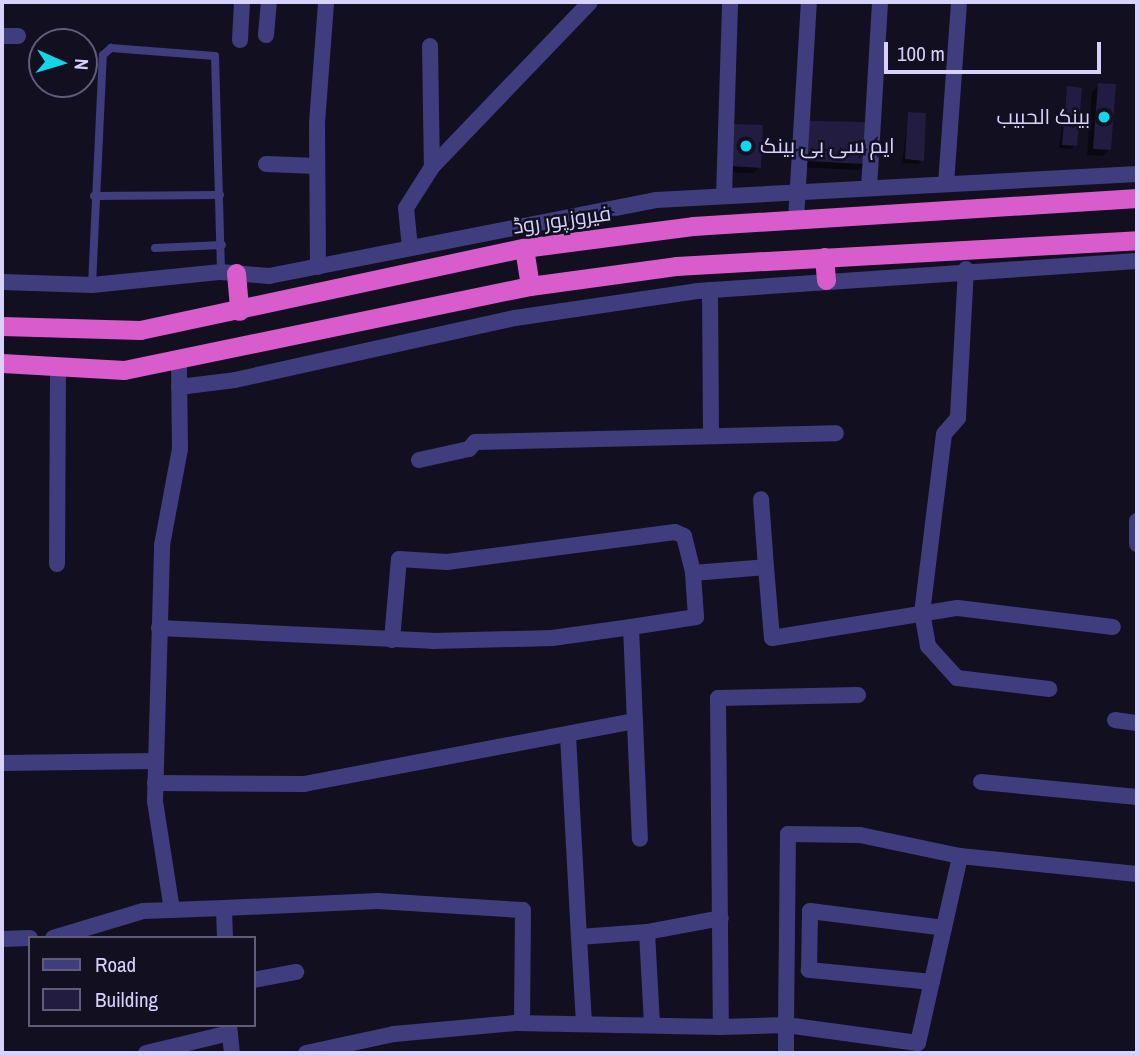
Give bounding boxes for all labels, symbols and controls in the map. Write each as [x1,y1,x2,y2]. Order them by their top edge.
north arrow [28,28,98,98]
scale bar [887,28,1104,72]
text: 100 m [897,39,945,68]
text: N [69,58,95,71]
place label: بينک الحبيب [997,104,1090,130]
marker: بينک الحبيب [1096,109,1112,125]
place label: ایم سی بی بینک [760,133,895,159]
marker: ایم سی بی بینک [738,138,754,154]
street label: فیروزپور روڈ [511,201,613,239]
legend [28,936,256,1027]
text: Road [95,950,136,979]
text: Building [95,985,158,1014]

